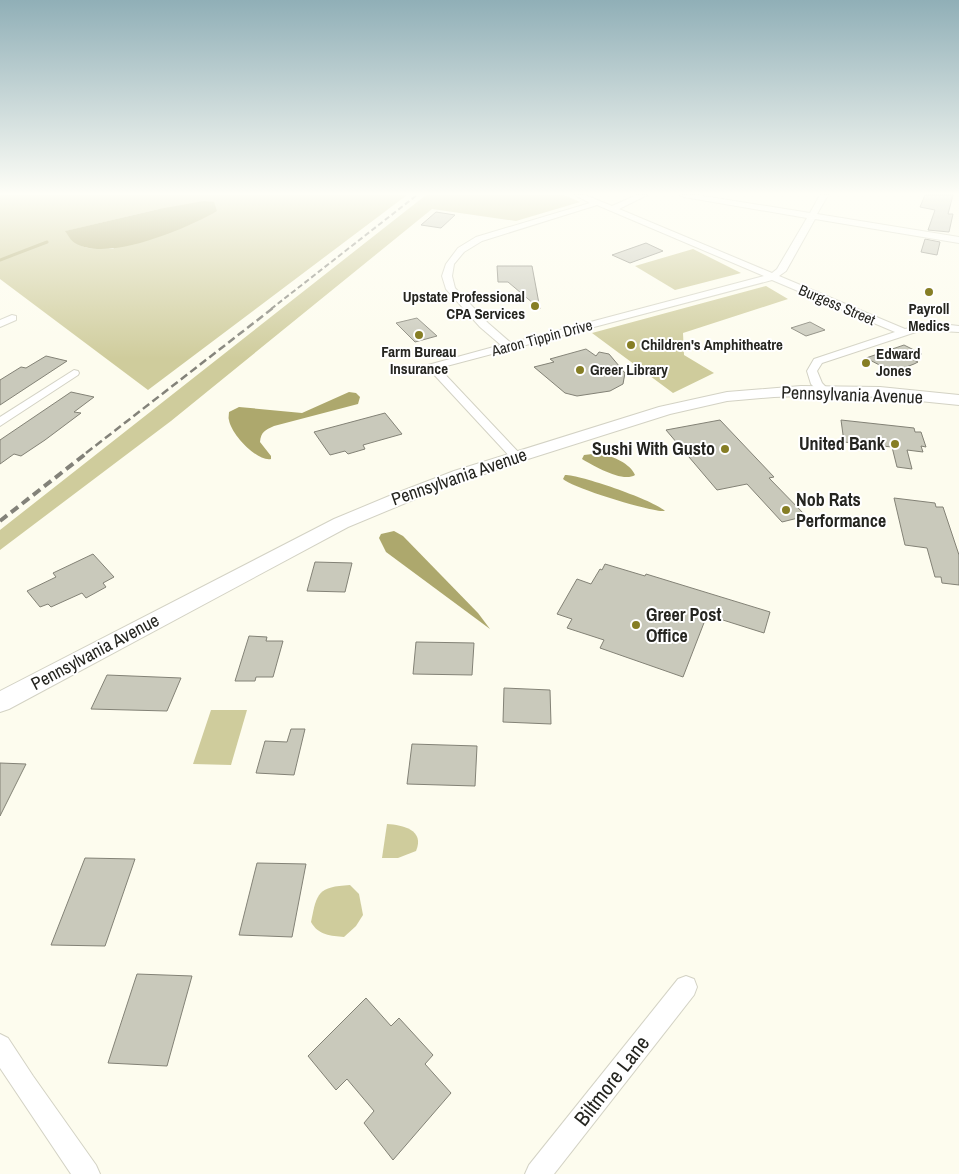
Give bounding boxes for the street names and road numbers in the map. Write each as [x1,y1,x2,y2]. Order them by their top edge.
street label: Burgess Street [796,279,879,330]
street label: Aaron Tippin Drive [488,314,595,361]
street label: Pennsylvania Avenue [781,380,923,409]
street label: Pennsylvania Avenue [388,442,530,511]
street label: Pennsylvania Avenue [26,607,163,696]
street label: Biltmore Lane [567,1030,656,1132]

